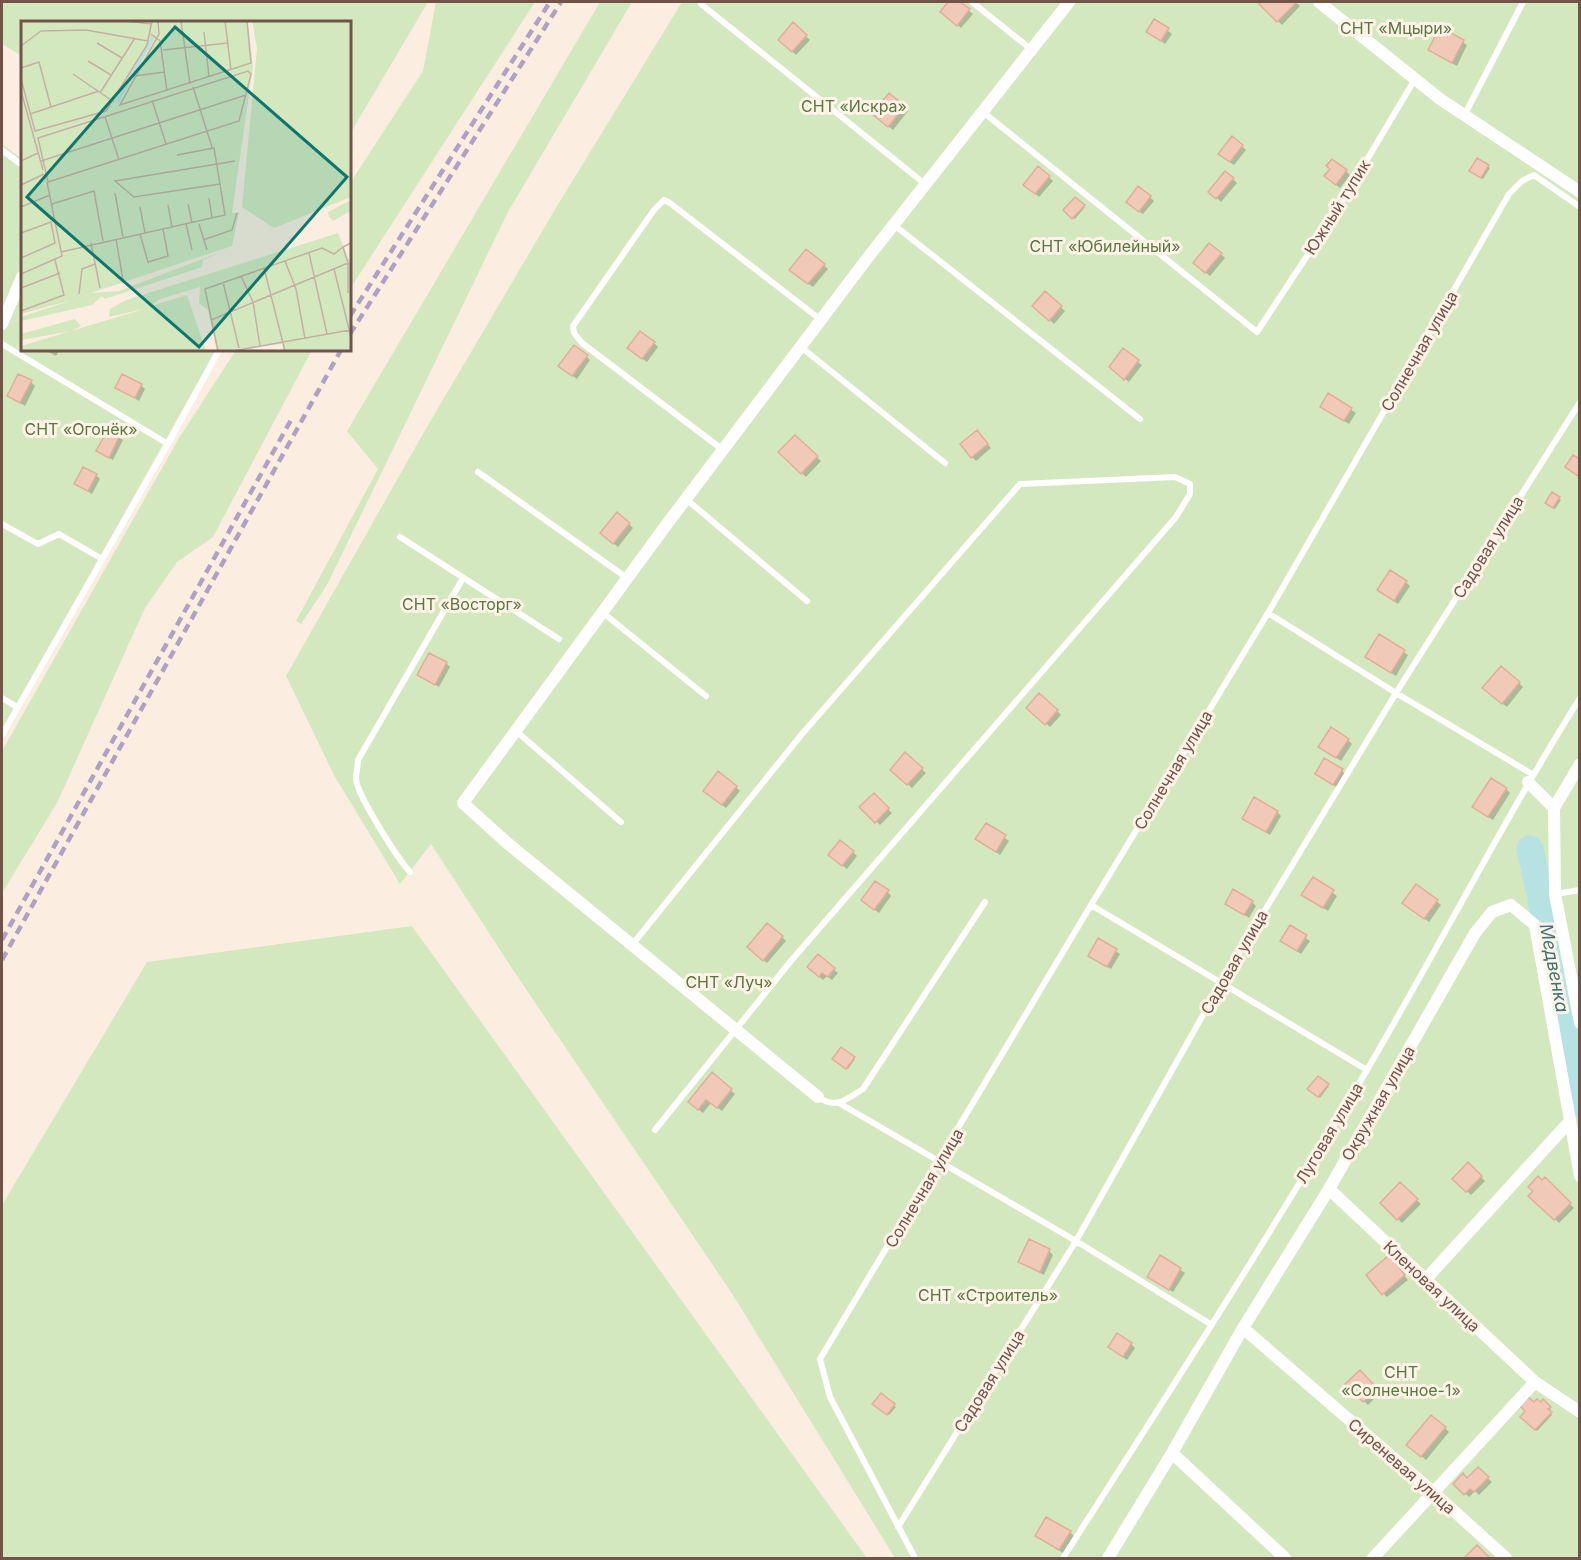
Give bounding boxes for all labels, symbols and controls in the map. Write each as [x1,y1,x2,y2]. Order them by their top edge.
park label: СНТ «Мцыри» [1340,18,1452,38]
inset map [21,21,351,351]
park label: СНТ «Искра» [801,96,907,116]
street label: Южный тупик [1300,155,1374,258]
park label: СНТ «Юбилейный» [1030,236,1180,256]
street label: Солнечная улица [1376,287,1462,415]
park label: СНТ «Огонёк» [24,419,138,439]
street label: Садовая улица [1448,492,1528,602]
park label: СНТ «Восторг» [402,594,522,614]
street label: Солнечная улица [1129,707,1217,833]
street label: Садовая улица [1196,906,1272,1018]
water label: Медвенка [1536,922,1573,1014]
park label: СНТ «Луч» [685,972,773,992]
street label: Окружная улица [1337,1042,1419,1164]
street label: Луговая улица [1291,1079,1367,1187]
street label: Солнечная улица [880,1125,968,1251]
street label: Кленовая улица [1379,1236,1485,1336]
park label: СНТ «Строитель» [918,1285,1058,1305]
street label: Садовая улица [949,1326,1029,1436]
park label: СНТ «Солнечное-1» [1341,1362,1461,1400]
street label: Сиреневая улица [1344,1414,1460,1518]

